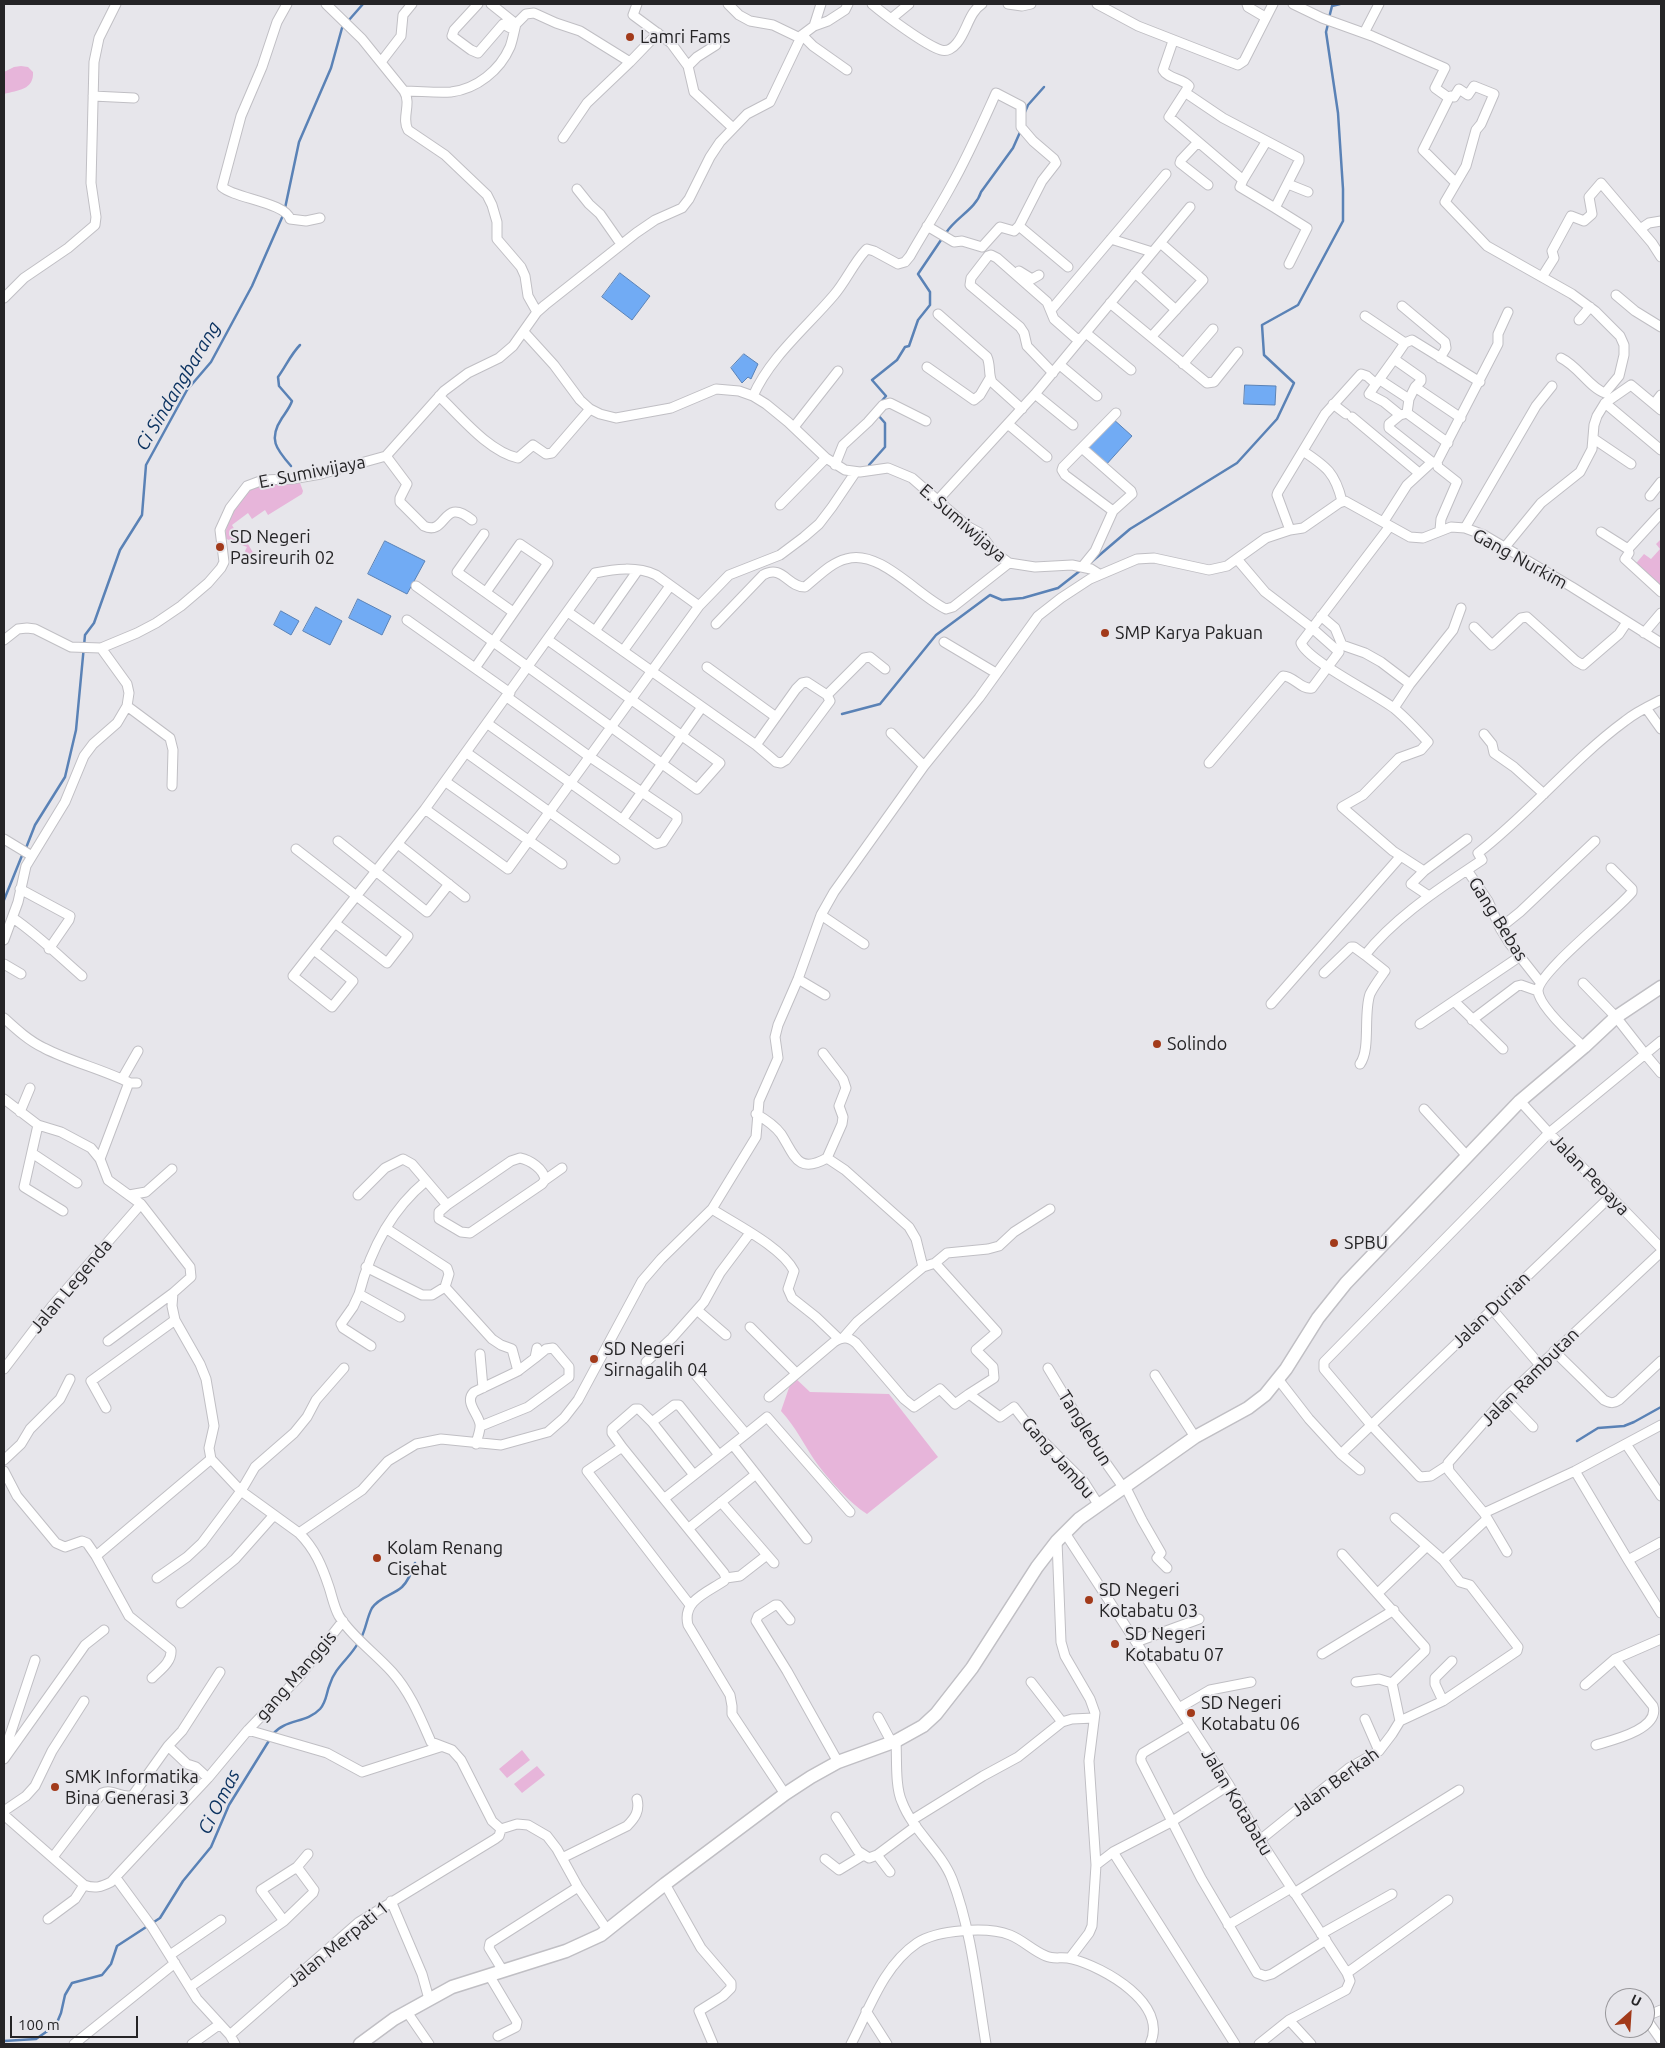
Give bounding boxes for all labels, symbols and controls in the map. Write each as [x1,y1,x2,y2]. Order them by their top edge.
place label: Lamri Fams [640,26,731,48]
marker: Lamri Fams [624,31,636,43]
water label: Ci Sindangbarang [130,317,226,455]
street label: E. Sumiwijaya [257,451,367,493]
street label: E. Sumiwijaya [915,479,1011,567]
street label: Gang Nurkim [1469,524,1571,594]
place label: SD Negeri Pasireurih 02 [230,526,335,568]
marker: SD Negeri Pasireurih 02 [214,541,226,553]
place label: SMP Karya Pakuan [1115,622,1263,644]
marker: SMP Karya Pakuan [1099,627,1111,639]
street label: Gang Bebas [1464,873,1532,965]
place label: Solindo [1167,1033,1227,1055]
marker: Solindo [1151,1038,1163,1050]
street label: Jalan Pepaya [1546,1130,1634,1220]
place label: SPBU [1344,1232,1388,1254]
street label: Jalan Legenda [25,1235,117,1337]
marker: SPBU [1328,1237,1340,1249]
street label: Jalan Durian [1447,1267,1535,1353]
street label: Jalan Rambutan [1476,1323,1584,1431]
place label: SD Negeri Sirnagalih 04 [604,1338,708,1380]
marker: SD Negeri Sirnagalih 04 [588,1353,600,1365]
street label: Tanglebun [1053,1386,1117,1470]
street label: Gang Jambu [1017,1413,1099,1503]
place label: Kolam Renang Cisehat [387,1537,503,1580]
marker: Kolam Renang Cisehat [371,1552,383,1564]
place label: SD Negeri Kotabatu 03 [1099,1579,1198,1622]
marker: SD Negeri Kotabatu 03 [1083,1594,1095,1606]
place label: SD Negeri Kotabatu 07 [1125,1623,1224,1666]
street label: gang Manggis [251,1626,341,1726]
marker: SD Negeri Kotabatu 07 [1109,1638,1121,1650]
place label: SD Negeri Kotabatu 06 [1201,1692,1300,1735]
marker: SD Negeri Kotabatu 06 [1185,1707,1197,1719]
street label: Jalan Berkah [1287,1743,1383,1821]
street label: Jalan Kotabatu [1197,1744,1277,1860]
place label: SMK Informatika Bina Generasi 3 [65,1766,199,1808]
water label: Ci Omas [193,1766,245,1838]
marker: SMK Informatika Bina Generasi 3 [49,1781,61,1793]
street label: Jalan Merpati 1 [283,1896,393,1992]
north arrow [1605,1988,1655,2038]
text: U [1628,1991,1644,2010]
scale bar [12,2006,140,2038]
text: 100 m [18,2016,60,2033]

